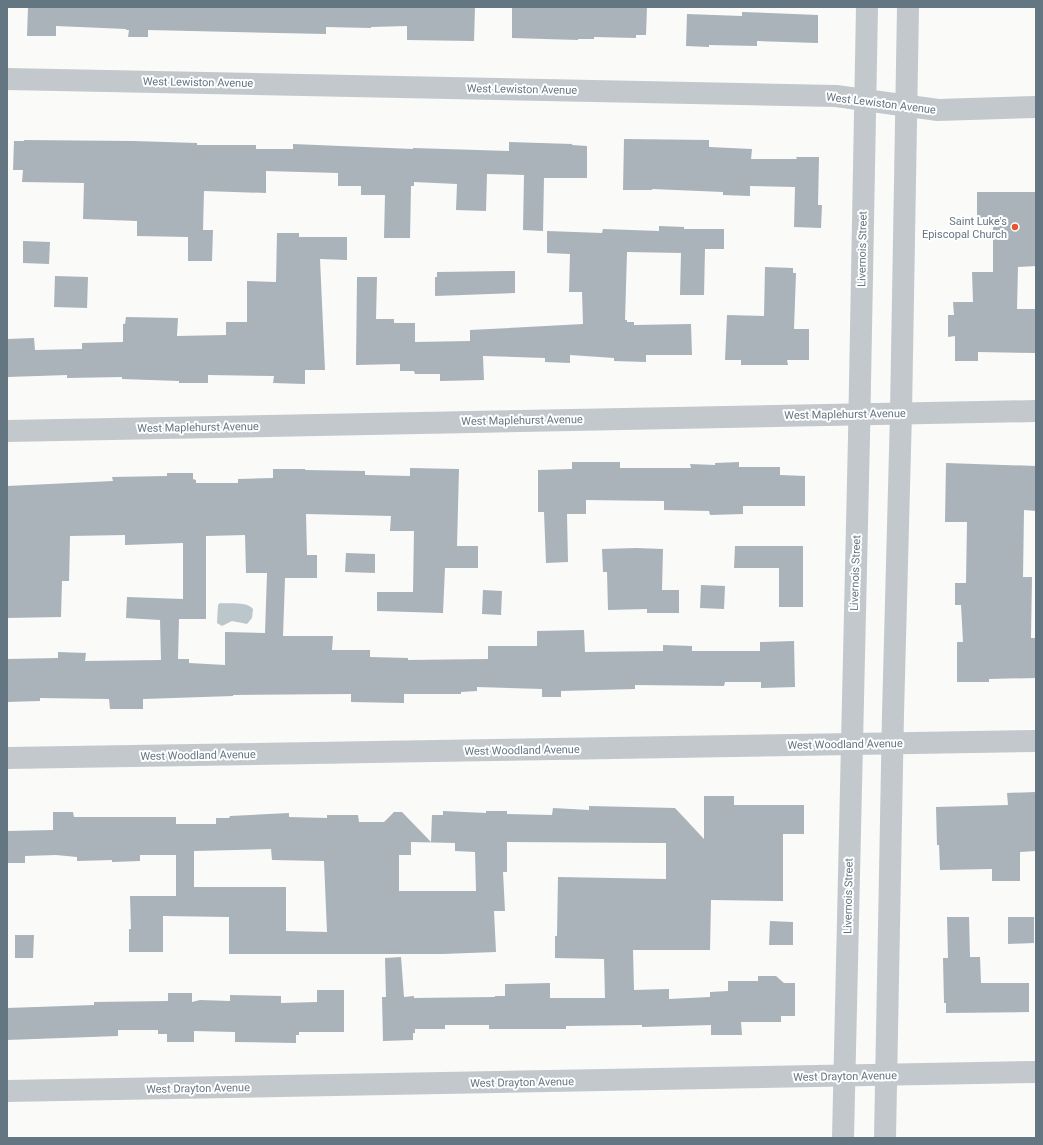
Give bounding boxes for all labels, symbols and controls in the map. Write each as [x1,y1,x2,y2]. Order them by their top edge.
street label: West Lewiston Avenue [143,75,253,90]
street label: West Lewiston Avenue [467,82,577,97]
street label: West Lewiston Avenue [825,90,937,117]
street label: Livernois Street [855,211,870,287]
place label: Saint Luke's Episcopal Church [922,215,1007,241]
marker: Saint Luke's Episcopal Church [1010,222,1020,232]
street label: West Maplehurst Avenue [784,407,906,422]
street label: West Maplehurst Avenue [461,413,583,428]
street label: West Maplehurst Avenue [137,420,259,435]
street label: Livernois Street [848,534,863,611]
street label: West Woodland Avenue [787,737,903,752]
street label: West Woodland Avenue [464,743,580,758]
street label: West Woodland Avenue [140,748,256,763]
street label: Livernois Street [841,858,856,934]
street label: West Drayton Avenue [793,1069,897,1084]
street label: West Drayton Avenue [470,1075,574,1090]
street label: West Drayton Avenue [146,1081,250,1096]

